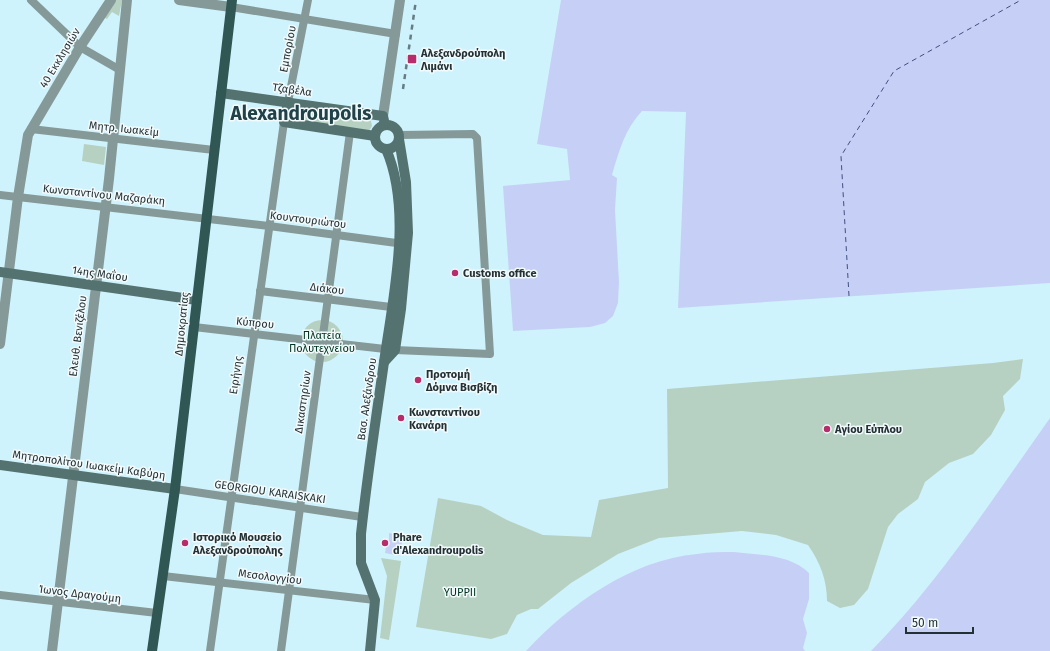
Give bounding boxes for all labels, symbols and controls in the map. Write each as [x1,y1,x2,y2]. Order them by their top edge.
street label: 40 Εκκλησιών [37,25,83,90]
street label: Εμπορίου [277,25,299,73]
place label: Αλεξανδρούπολη Λιμάνι [420,47,505,73]
marker: Αλεξανδρούπολη Λιμάνι [406,53,418,65]
street label: Τζαβέλα [271,81,313,99]
district label: Alexandroupolis [230,102,371,125]
street label: Μητρ. Ιωακείμ [88,119,160,139]
street label: Κωνσταντίνου Μαζαράκη [42,182,166,208]
street label: Κουντουριώτου [269,209,347,231]
street label: 14ης Μαΐου [71,264,129,284]
place label: Customs office [463,267,537,280]
marker: Customs office [450,268,460,278]
street label: Διάκου [309,280,345,298]
street label: Δημοκρατίας [172,292,192,356]
street label: Ελευθ. Βενιζέλου [67,295,89,377]
street label: Κύπρου [235,315,275,331]
park label: Πλατεία Πολυτεχνείου [289,329,355,355]
street label: Ειρήνης [227,355,245,395]
street label: Βασ. Αλεξάνδρου [355,357,379,441]
place label: Προτομή Δόμνα Βισβίζη [425,368,497,394]
street label: Δικαστηρίων [292,369,314,434]
marker: Προτομή Δόμνα Βισβίζη [413,375,423,385]
place label: Κωνσταντίνου Κανάρη [409,406,480,432]
marker: Κωνσταντίνου Κανάρη [396,413,406,423]
place label: Αγίου Εύπλου [834,423,902,436]
marker: Αγίου Εύπλου [822,424,832,434]
street label: Μητροπολίτου Ιωακείμ Καβύρη [12,448,166,482]
street label: GEORGIOU KARAISKAKI [213,478,327,506]
place label: Ιστορικό Μουσείο Αλεξανδρούπολης [192,531,283,557]
place label: Phare d'Alexandroupolis [393,531,484,557]
marker: Ιστορικό Μουσείο Αλεξανδρούπολης [180,538,190,548]
marker: Phare d'Alexandroupolis [380,538,390,548]
street label: Μεσολογγίου [237,567,303,587]
street label: Ίωνος Δραγούμη [38,583,122,605]
park label: YUPPII [444,586,476,599]
scale bar [906,609,973,635]
text: 50 m [912,616,938,630]

